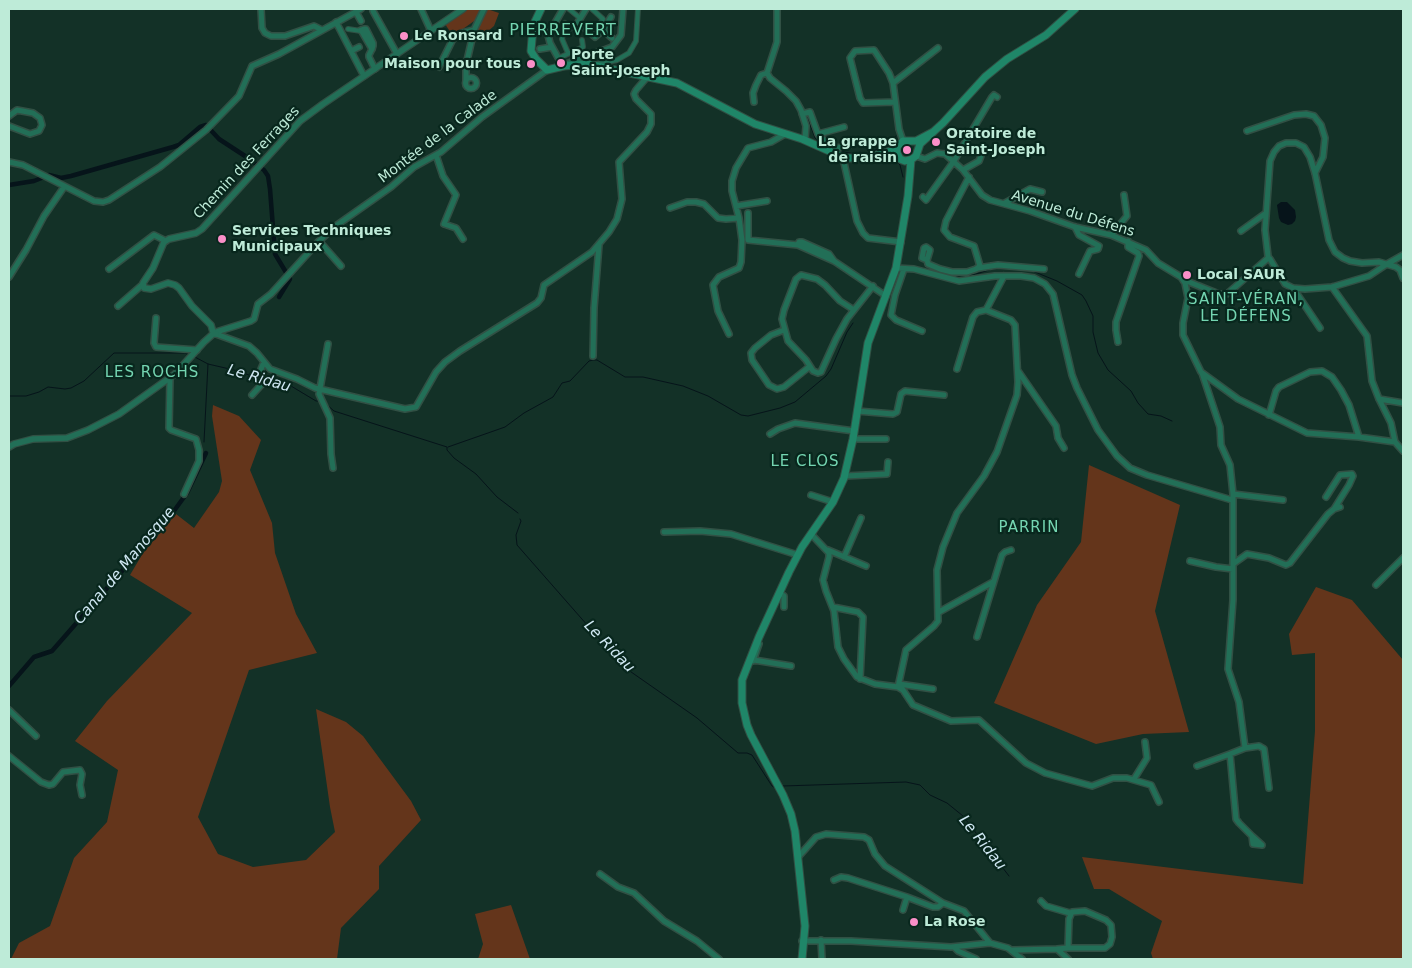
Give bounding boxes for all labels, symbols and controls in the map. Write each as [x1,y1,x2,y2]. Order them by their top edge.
district label: PIERREVERT [508,21,618,41]
place label: Le Ronsard [414,28,502,44]
marker: Le Ronsard [398,30,410,42]
place label: Porte Saint-Joseph [571,47,670,80]
place label: Maison pour tous [384,56,521,72]
marker: Porte Saint-Joseph [555,57,567,69]
marker: Maison pour tous [525,58,537,70]
street label: Montée de la Calade [375,87,501,187]
street label: Chemin des Ferrages [190,103,304,223]
place label: Oratoire de Saint-Joseph [946,126,1045,158]
place label: La grappe de raisin [818,134,897,166]
marker: Oratoire de Saint-Joseph [930,136,942,148]
marker: La grappe de raisin [901,144,913,156]
street label: Avenue du Défens [1009,187,1137,241]
place label: Services Techniques Municipaux [232,223,391,256]
marker: Services Techniques Municipaux [216,233,228,245]
place label: Local SAUR [1197,267,1286,283]
marker: Local SAUR [1181,269,1193,281]
district label: SAINT-VÉRAN, LE DÉFENS [1187,291,1305,326]
water label: Le Ridau [225,361,293,397]
district label: LES ROCHS [104,364,200,382]
district label: LE CLOS [770,453,840,471]
water label: Canal de Manosque [71,504,179,628]
district label: PARRIN [998,519,1060,537]
water label: Le Ridau [580,617,638,677]
water label: Le Ridau [955,812,1009,874]
place label: La Rose [924,914,985,930]
marker: La Rose [908,916,920,928]

